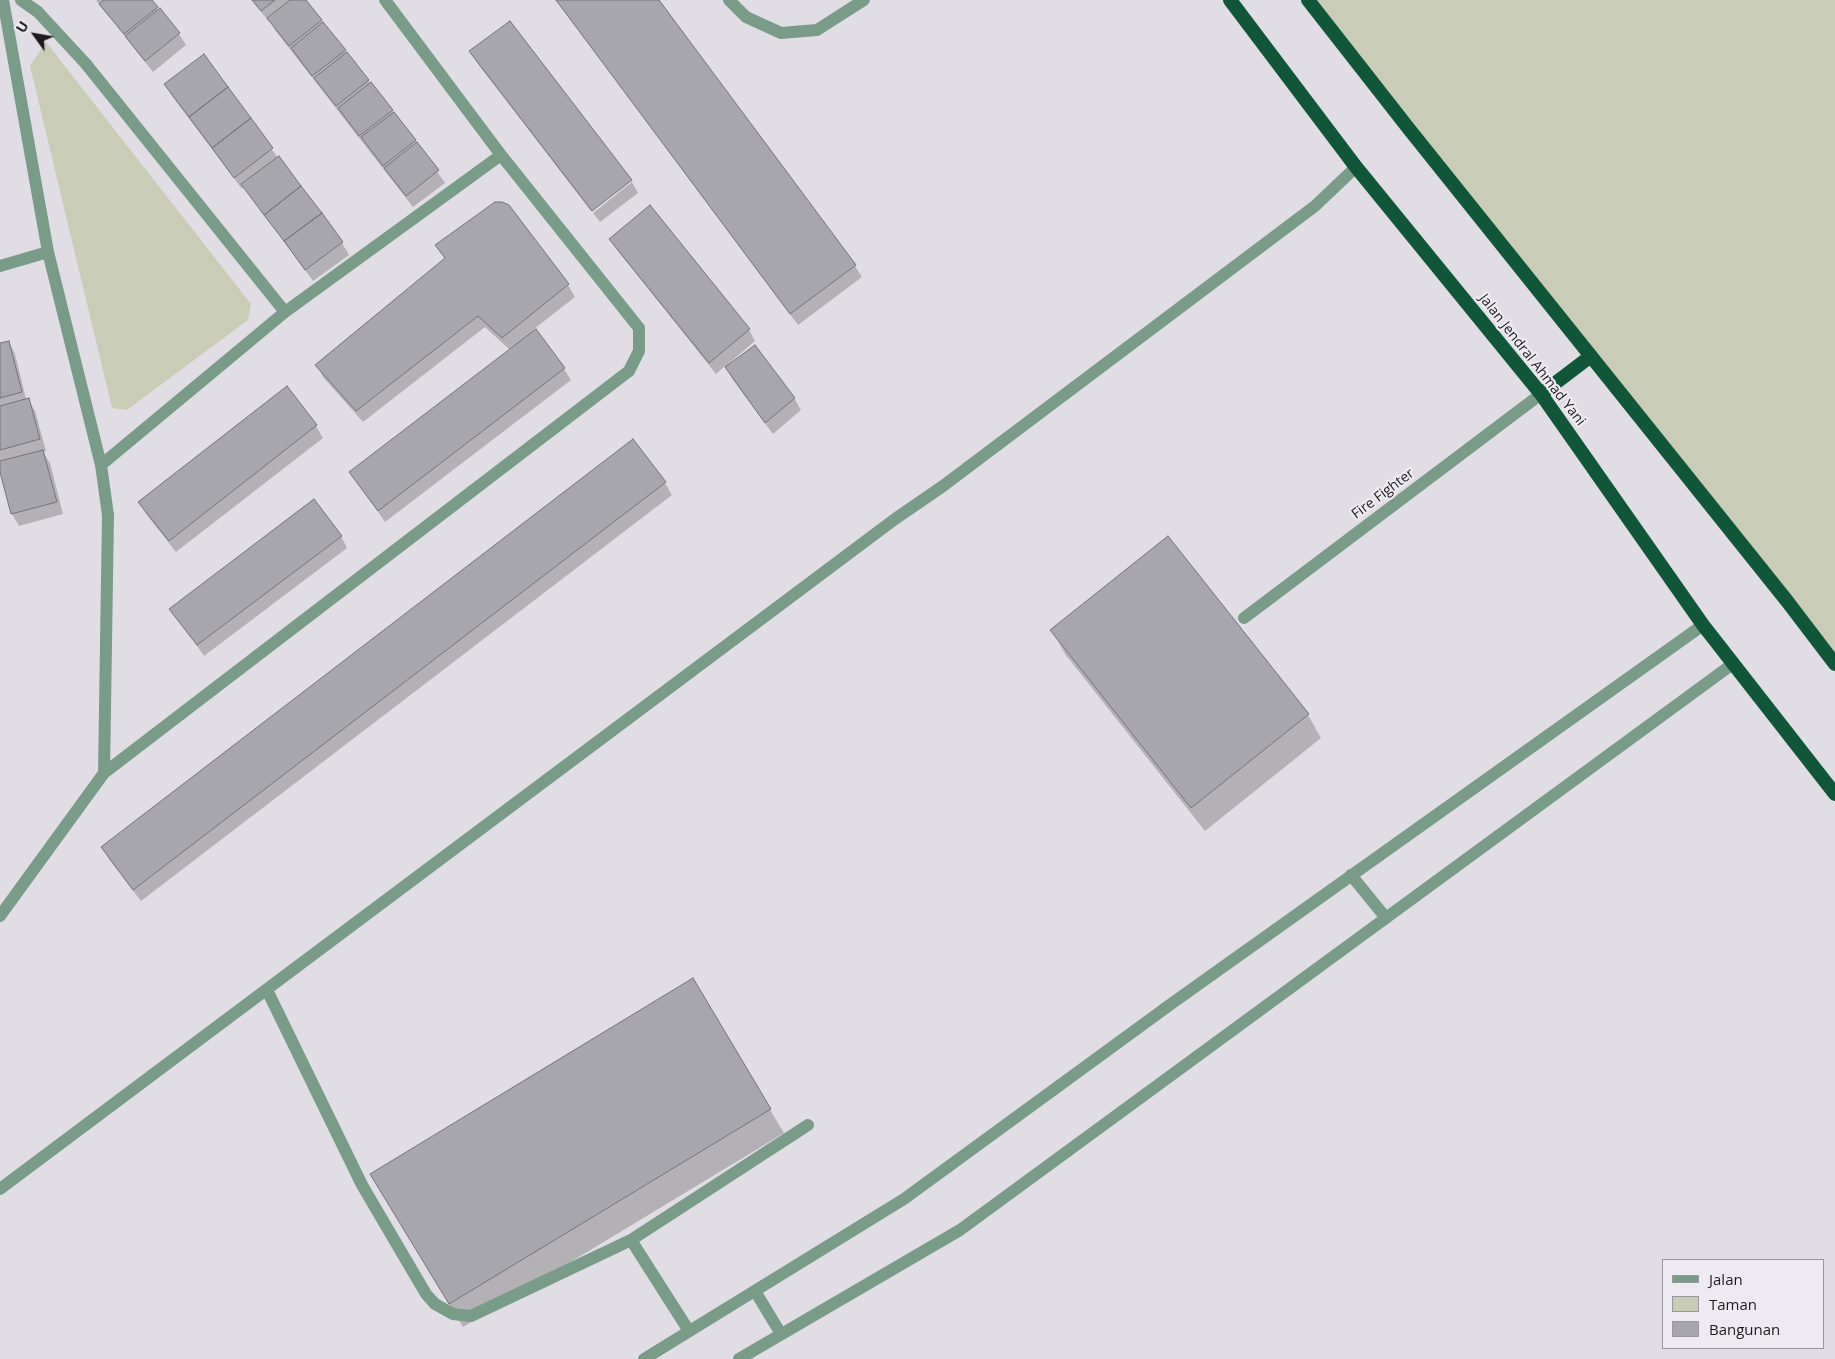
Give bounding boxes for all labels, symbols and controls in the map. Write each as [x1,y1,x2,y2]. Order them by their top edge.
north arrow [10,10,60,60]
text: U [11,17,33,36]
street label: Jalan Jendral Ahmad Yani [1475,291,1589,429]
street label: Fire Fighter [1349,465,1417,523]
legend [1662,1259,1825,1349]
text: Jalan [1709,1269,1743,1289]
text: Taman [1709,1294,1757,1314]
text: Bangunan [1709,1319,1780,1339]

